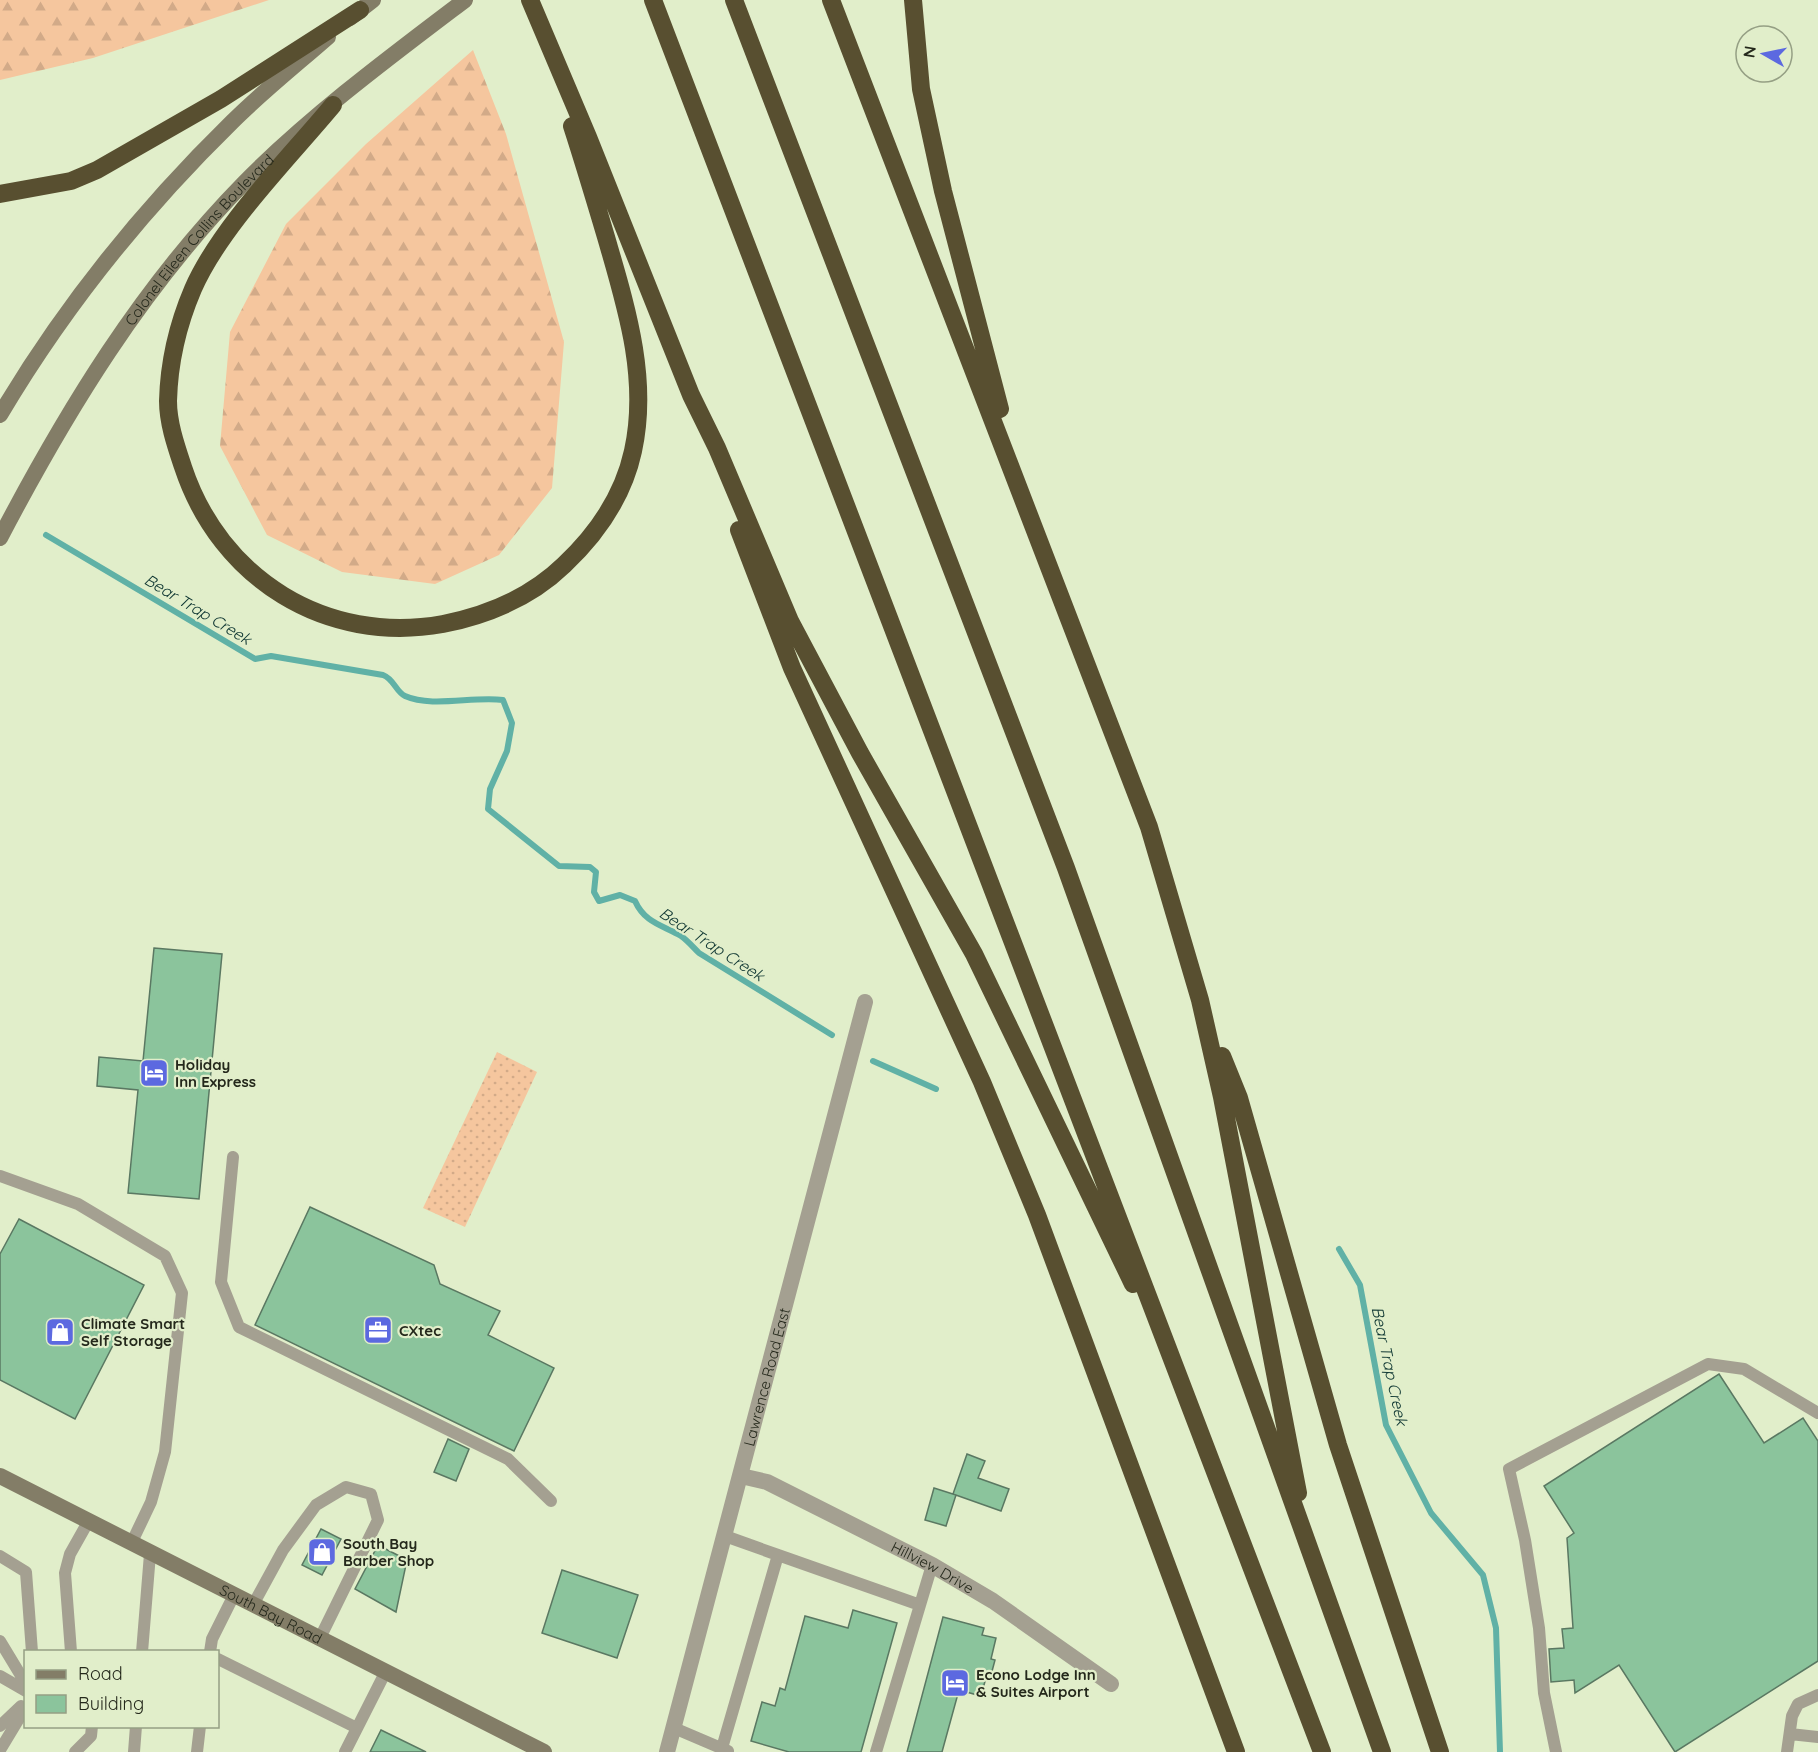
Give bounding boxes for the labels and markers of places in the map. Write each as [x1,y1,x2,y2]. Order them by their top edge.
place label: Holiday Inn Express [175,1055,256,1091]
hotel icon: Holiday Inn Express [138,1057,170,1089]
place label: Climate Smart Self Storage [81,1314,185,1350]
office icon: CXtec [362,1314,394,1346]
shop icon: Climate Smart Self Storage [44,1316,76,1348]
place label: CXtec [399,1321,441,1340]
place label: South Bay Barber Shop [343,1534,434,1570]
shop icon: South Bay Barber Shop [306,1536,338,1568]
place label: Econo Lodge Inn & Suites Airport [976,1665,1096,1701]
hotel icon: Econo Lodge Inn & Suites Airport [939,1667,971,1699]

